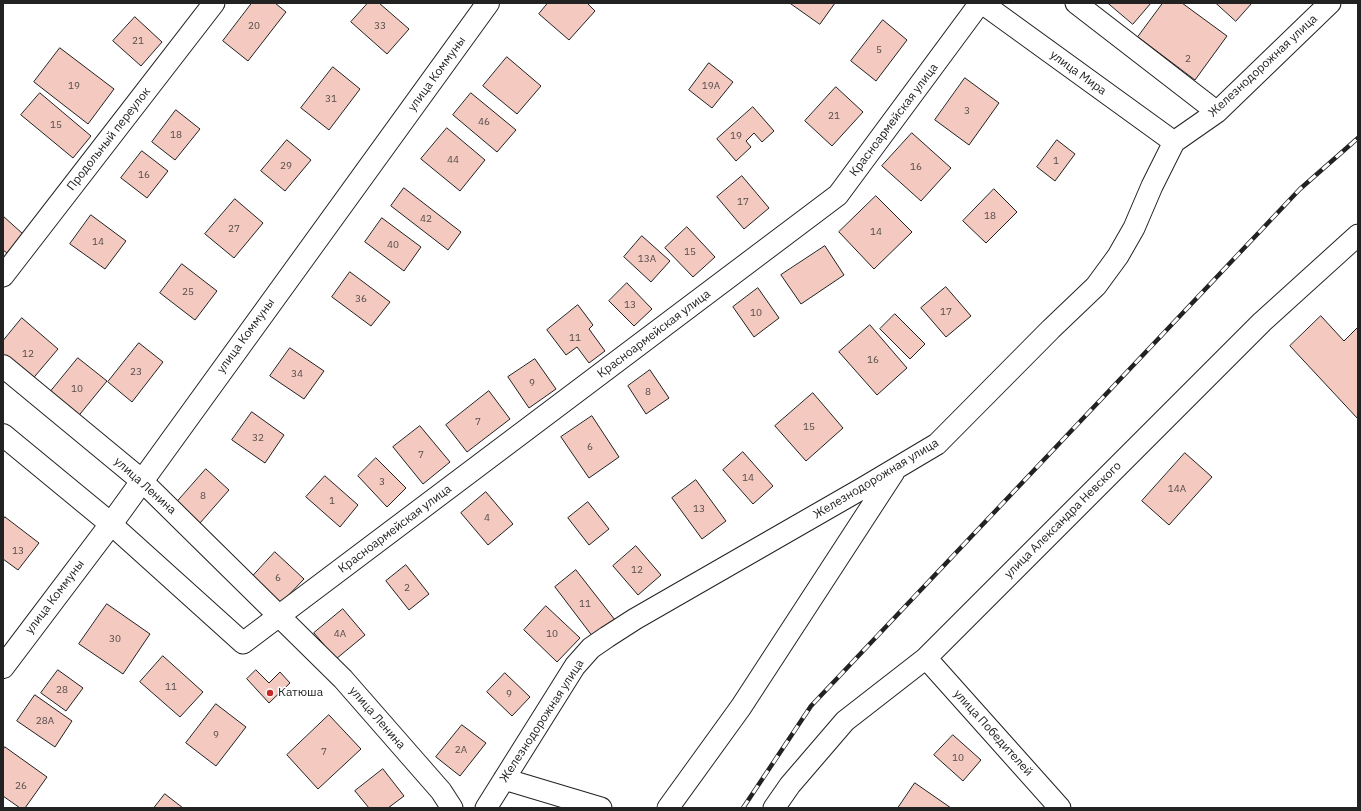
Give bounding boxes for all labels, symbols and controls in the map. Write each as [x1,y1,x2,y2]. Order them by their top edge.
street label: Железнодорожная улица [1206,12,1320,120]
house number: 20 [248,20,260,32]
house number: 33 [374,20,386,32]
street label: улица Коммуны [405,34,469,114]
house number: 21 [132,35,144,47]
house number: 5 [876,44,882,56]
street label: улица Мира [1047,48,1109,98]
house number: 2 [1185,53,1191,65]
street label: Красноармейская улица [847,61,941,179]
house number: 19 [68,80,80,92]
house number: 19А [702,80,720,92]
street label: Продольный переулок [64,84,154,194]
house number: 31 [325,93,337,105]
house number: 3 [964,105,970,117]
house number: 21 [828,110,840,122]
house number: 46 [478,116,490,128]
house number: 15 [50,119,62,131]
house number: 18 [170,129,182,141]
house number: 19 [730,130,742,142]
house number: 44 [447,154,459,166]
house number: 1 [1053,155,1059,167]
house number: 29 [280,160,292,172]
house number: 16 [910,161,922,173]
house number: 16 [138,169,150,181]
house number: 17 [737,196,749,208]
house number: 18 [984,210,996,222]
house number: 42 [420,213,432,225]
house number: 27 [228,223,240,235]
house number: 14 [870,226,882,238]
house number: 14 [92,236,104,248]
house number: 40 [387,239,399,251]
house number: 15 [684,246,696,258]
house number: 13А [638,253,656,265]
house number: 25 [182,286,194,298]
street label: Красноармейская улица [595,287,713,381]
house number: 36 [355,293,367,305]
street label: улица Коммуны [214,296,278,376]
house number: 13 [624,299,636,311]
house number: 17 [940,306,952,318]
house number: 10 [750,307,762,319]
house number: 11 [569,332,581,344]
house number: 12 [22,348,34,360]
house number: 16 [867,354,879,366]
house number: 23 [130,366,142,378]
house number: 34 [291,368,303,380]
house number: 9 [529,377,535,389]
house number: 10 [71,383,83,395]
house number: 8 [645,386,651,398]
house number: 7 [475,416,481,428]
house number: 15 [803,421,815,433]
house number: 32 [252,432,264,444]
street label: Железнодорожная улица [811,436,941,522]
house number: 6 [587,441,593,453]
house number: 7 [418,449,424,461]
street label: улица Ленина [111,454,179,518]
street label: улица Александра Невского [1002,459,1124,581]
house number: 14 [742,472,754,484]
house number: 3 [379,476,385,488]
street label: Красноармейская улица [336,482,454,576]
house number: 14А [1168,483,1186,495]
house number: 8 [200,490,206,502]
house number: 1 [329,495,335,507]
house number: 13 [693,503,705,515]
house number: 4 [484,512,490,524]
house number: 13 [12,545,24,557]
street label: улица Коммуны [23,557,87,637]
house number: 12 [631,564,643,576]
house number: 6 [275,572,281,584]
house number: 2 [404,582,410,594]
house number: 11 [579,598,591,610]
house number: 4А [334,628,346,640]
house number: 10 [546,628,558,640]
house number: 30 [109,633,121,645]
street label: Железнодорожная улица [497,657,587,785]
house number: 11 [165,681,177,693]
house number: 28 [56,684,68,696]
street label: улица Ленина [346,684,408,752]
place label: Катюша [278,686,323,700]
street label: улица Победителей [950,687,1036,779]
marker: Катюша [265,688,275,698]
house number: 9 [506,688,512,700]
house number: 28А [36,715,54,727]
house number: 9 [213,729,219,741]
house number: 2А [455,744,467,756]
house number: 7 [321,746,327,758]
house number: 10 [952,752,964,764]
house number: 26 [15,780,27,792]

